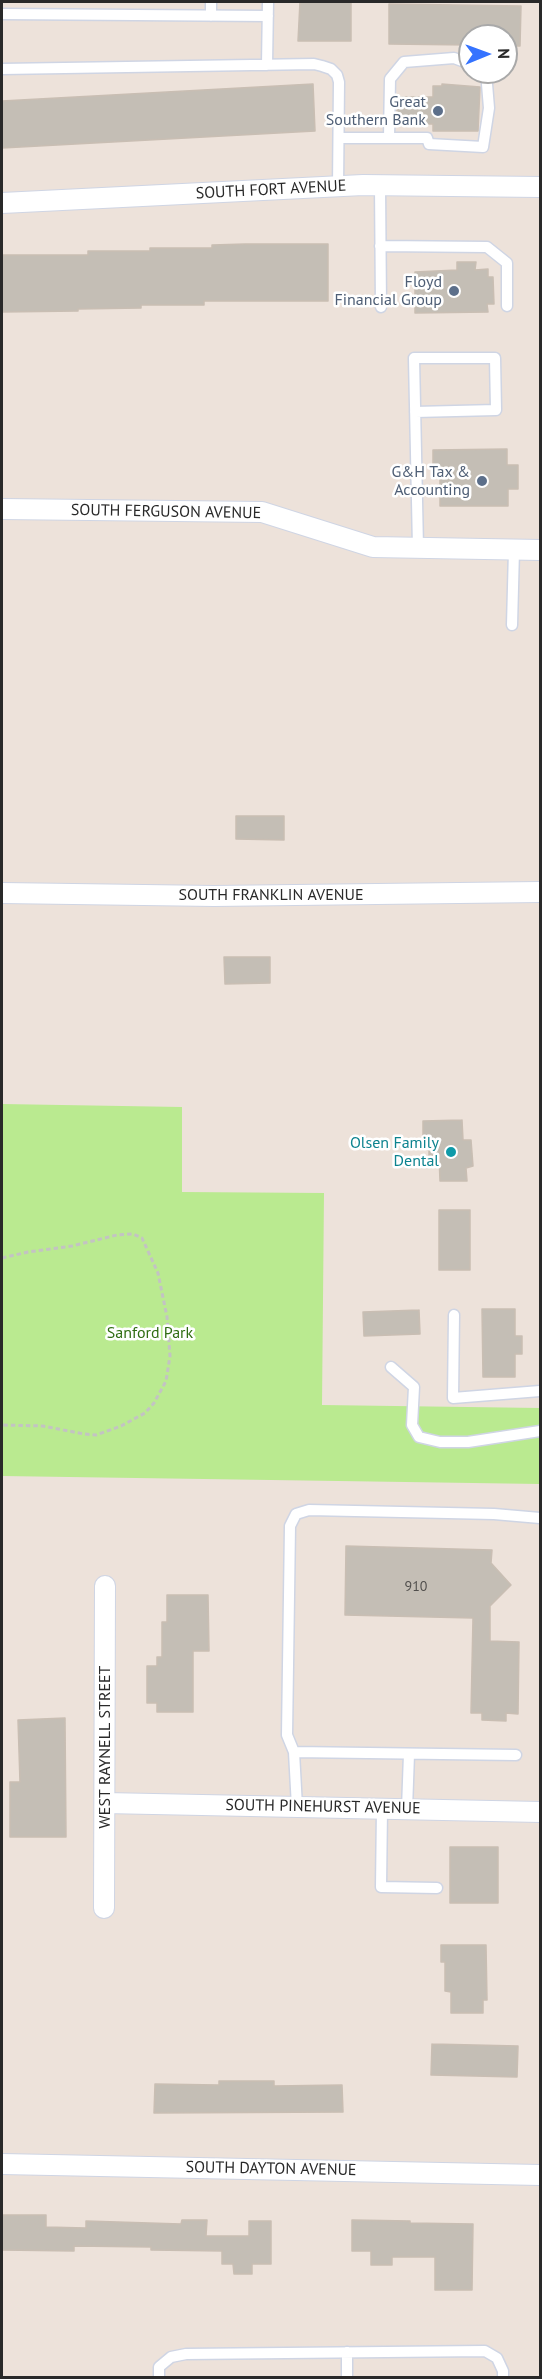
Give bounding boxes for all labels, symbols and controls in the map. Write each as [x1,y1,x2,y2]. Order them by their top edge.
north arrow [458,24,518,84]
text: N [494,48,514,59]
place label: Great Southern Bank [326,92,426,130]
marker: Great Southern Bank [431,104,445,118]
street label: SOUTH FORT AVENUE [195,176,347,204]
place label: Floyd Financial Group [335,272,442,310]
marker: Floyd Financial Group [447,284,461,298]
place label: G&H Tax & Accounting [391,462,470,500]
marker: G&H Tax & Accounting [475,474,489,488]
street label: SOUTH FERGUSON AVENUE [71,501,261,523]
street label: SOUTH FRANKLIN AVENUE [178,885,364,905]
place label: Olsen Family Dental [350,1133,439,1171]
marker: Olsen Family Dental [444,1145,458,1159]
park label: Sanford Park [107,1323,193,1343]
house number: 910 [405,1579,427,1595]
street label: WEST RAYNELL STREET [95,1666,115,1828]
street label: SOUTH PINEHURST AVENUE [225,1796,421,1818]
street label: SOUTH DAYTON AVENUE [185,2158,357,2180]

